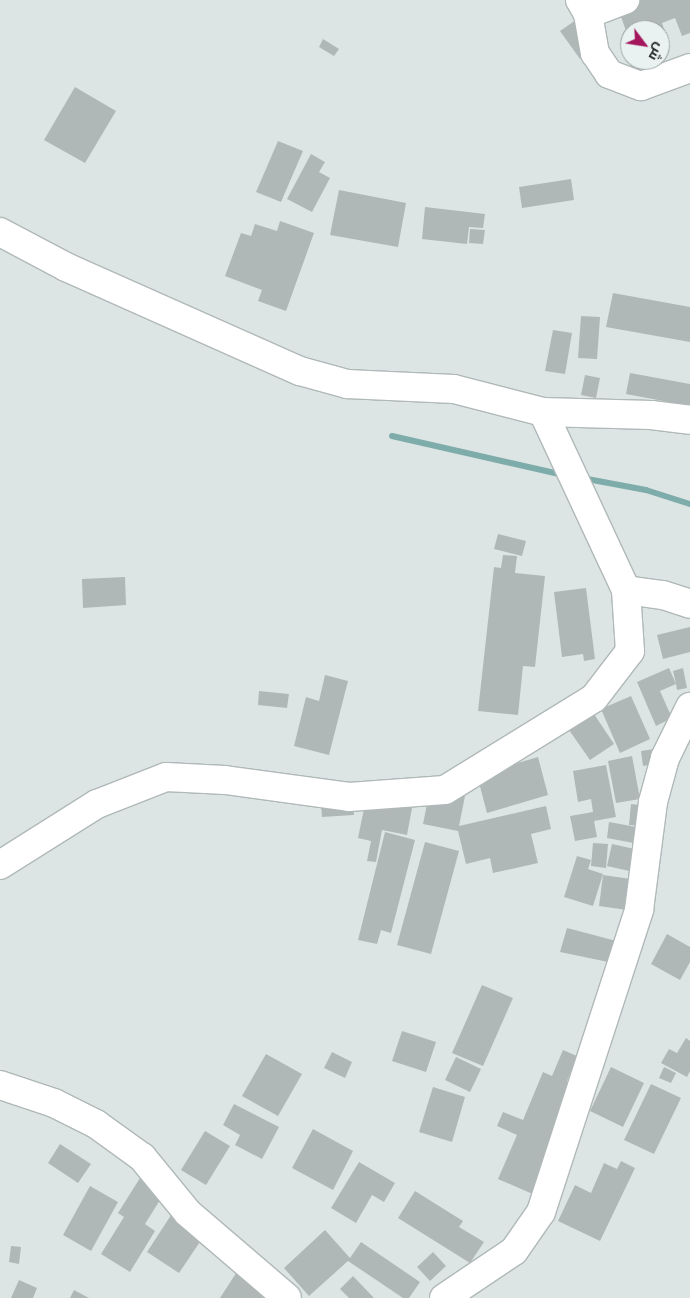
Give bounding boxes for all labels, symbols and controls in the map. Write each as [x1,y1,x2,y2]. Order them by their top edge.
north arrow [620,20,670,70]
text: ش [645,40,669,65]

